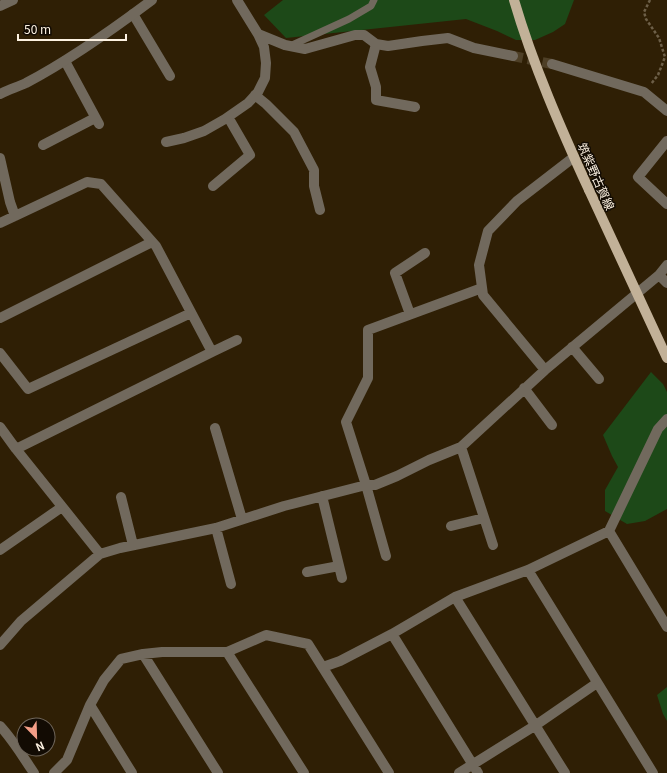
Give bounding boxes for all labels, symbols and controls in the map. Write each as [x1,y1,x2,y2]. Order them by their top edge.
scale bar [18,16,126,42]
text: 50 m [24,20,51,37]
street label: 筑紫野古賀線 [575,140,619,212]
north arrow [16,717,56,757]
text: N [33,738,47,756]

